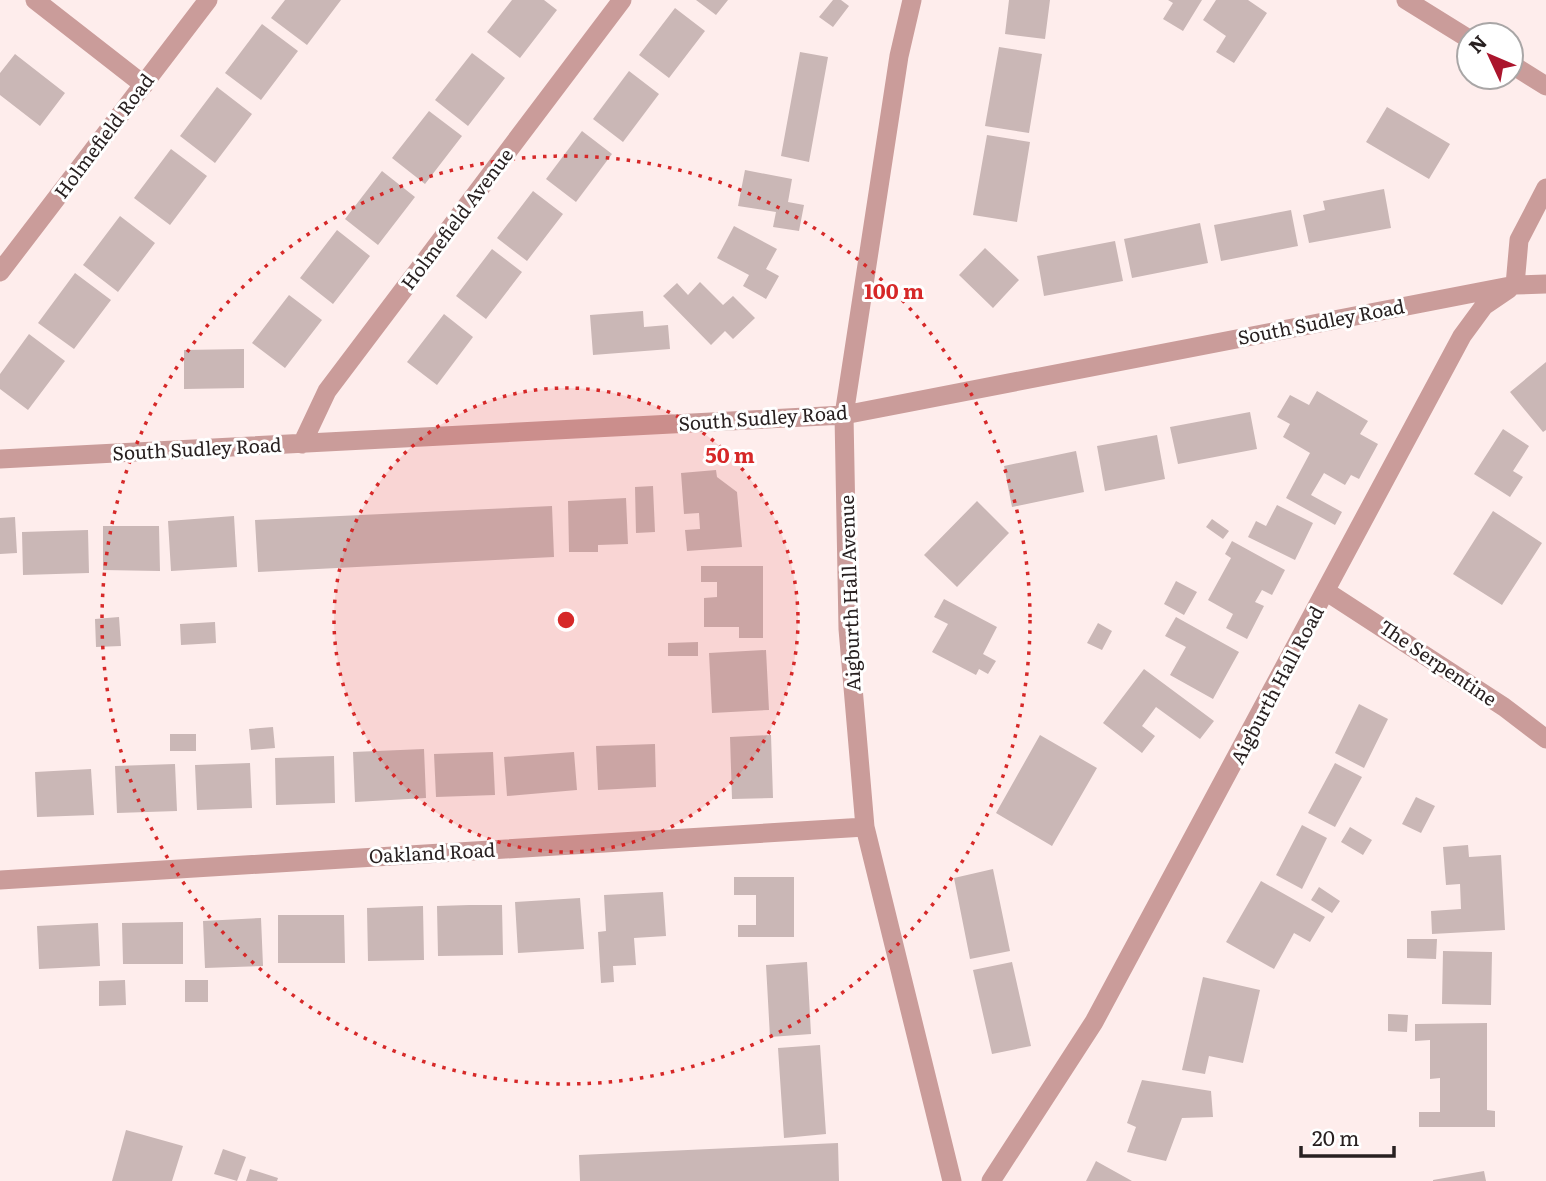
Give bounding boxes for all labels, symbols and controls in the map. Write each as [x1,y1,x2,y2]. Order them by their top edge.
north arrow [1455,21,1525,91]
text: N [1461,28,1493,59]
street label: Holmefield Road [47,67,160,204]
street label: Holmefield Avenue [394,142,519,295]
text: 100 m [864,274,924,305]
street label: South Sudley Road [1235,291,1407,351]
street label: South Sudley Road [677,397,849,437]
street label: South Sudley Road [112,430,283,466]
text: 50 m [705,438,755,469]
street label: Aigburth Hall Avenue [832,494,866,692]
street label: Aigburth Hall Road [1222,600,1330,769]
centre of rings [554,608,578,632]
street label: The Serpentine [1374,612,1503,712]
street label: Oakland Road [368,835,496,869]
scale bar [1301,1114,1394,1158]
text: 20 m [1312,1121,1359,1152]

